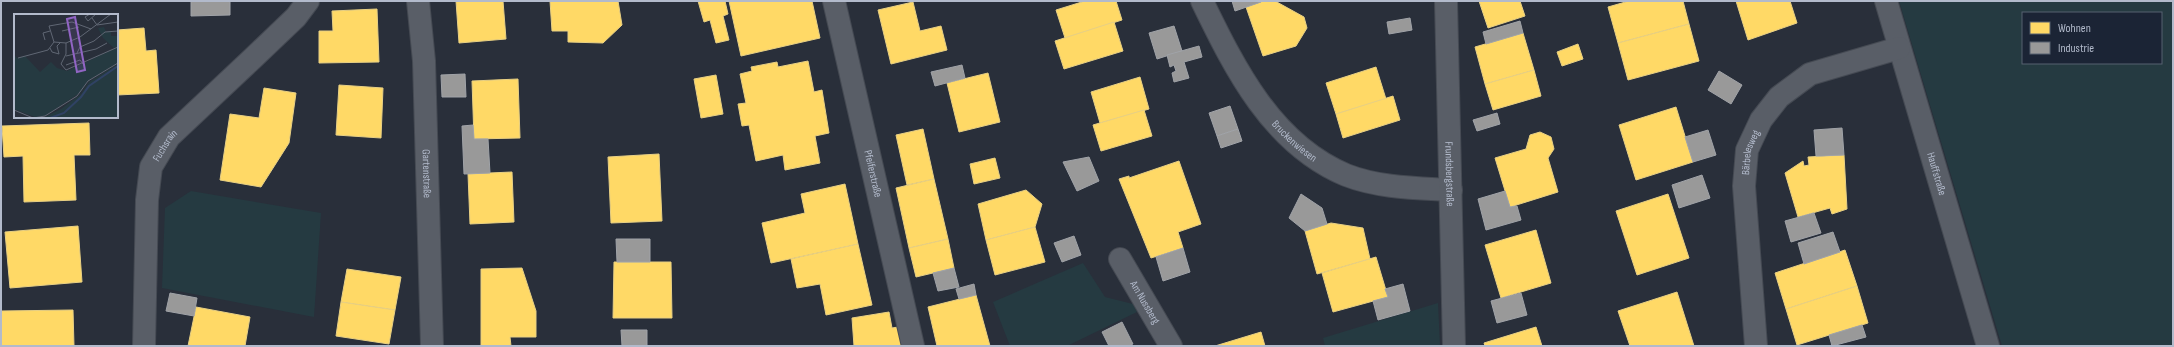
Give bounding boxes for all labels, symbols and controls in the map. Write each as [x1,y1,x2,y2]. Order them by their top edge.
legend [2022,12,2162,64]
inset map [14,14,118,118]
text: Wohnen [2058,21,2091,36]
text: Industrie [2058,41,2094,56]
street label: Bruckenwiesen [1269,117,1320,164]
street label: Fuchsrain [149,126,180,164]
street label: Bärbelesweg [1738,127,1762,175]
street label: Frundsbergstraße [1443,141,1457,207]
street label: Gartenstraße [420,149,434,198]
street label: Pfeiferstraße [862,149,885,198]
street label: Hauffstraße [1925,150,1950,197]
street label: Am Nussberg [1127,277,1163,327]

